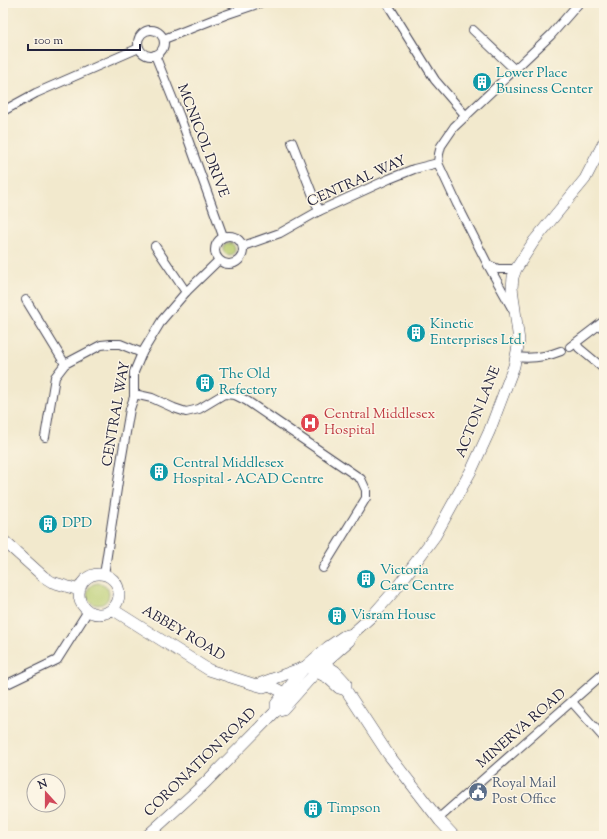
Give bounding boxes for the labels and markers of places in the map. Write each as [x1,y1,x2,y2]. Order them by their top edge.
place label: Lower Place Business Center [496,64,594,100]
building icon: Lower Place Business Center [471,71,493,93]
place label: Kinetic Enterprises Ltd. [430,315,525,351]
building icon: Kinetic Enterprises Ltd. [405,322,427,344]
place label: The Old Refectory [219,365,277,401]
building icon: The Old Refectory [194,372,216,394]
place label: Central Middlesex Hospital [324,405,436,441]
hospital icon: Central Middlesex Hospital [299,412,321,434]
place label: Central Middlesex Hospital - ACAD Centre [173,454,324,490]
building icon: Central Middlesex Hospital - ACAD Centre [148,461,170,483]
building icon: DPD [37,513,59,535]
place label: DPD [62,514,92,534]
place label: Victoria Care Centre [380,561,454,597]
building icon: Victoria Care Centre [355,568,377,590]
building icon: Visram House [326,605,348,627]
place label: Visram House [351,606,436,626]
place label: Royal Mail Post Office [492,774,557,810]
public building icon: Royal Mail Post Office [467,781,489,803]
building icon: Timpson [302,798,324,820]
place label: Timpson [327,799,381,819]

